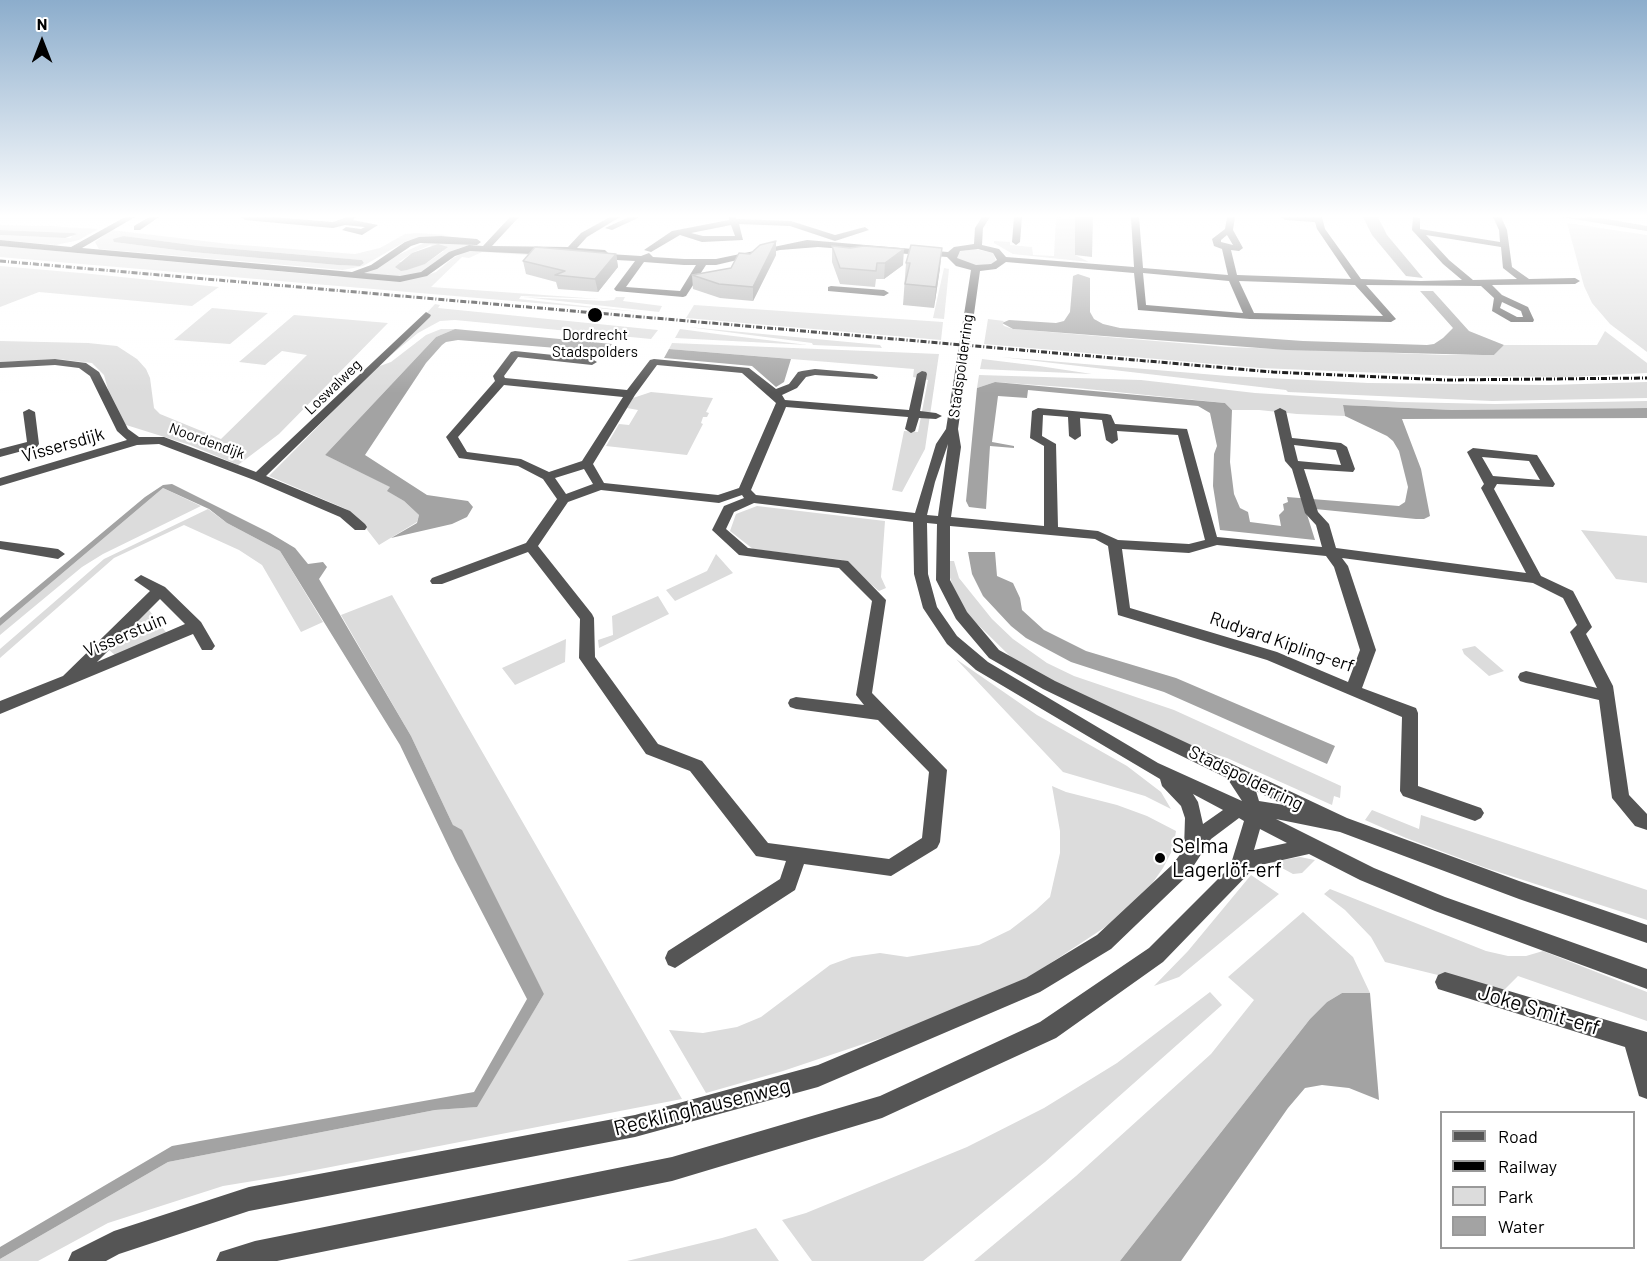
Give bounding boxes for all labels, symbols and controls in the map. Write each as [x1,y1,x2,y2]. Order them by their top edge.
north arrow [12,12,72,72]
text: N [37,14,47,33]
marker: Dordrecht Stadspolders [586,306,604,324]
street label: Stadspolderring [945,313,977,419]
place label: Dordrecht Stadspolders [552,326,638,361]
street label: Loswalweg [301,356,365,418]
street label: Noordendijk [167,419,247,463]
street label: Vissersdijk [19,423,107,467]
street label: Rudyard Kipling-erf [1207,607,1357,677]
street label: Visserstuin [81,608,169,662]
street label: Stadspolderring [1185,741,1307,815]
place label: Selma Lagerlöf-erf [1172,833,1282,883]
marker: Selma Lagerlöf-erf [1153,851,1167,865]
street label: Joke Smit-erf [1475,979,1603,1041]
street label: Recklinghausenweg [611,1073,793,1141]
legend [1440,1111,1635,1249]
text: Road [1498,1125,1538,1147]
text: Railway [1498,1155,1557,1177]
text: Park [1498,1185,1533,1207]
text: Water [1498,1215,1545,1237]

